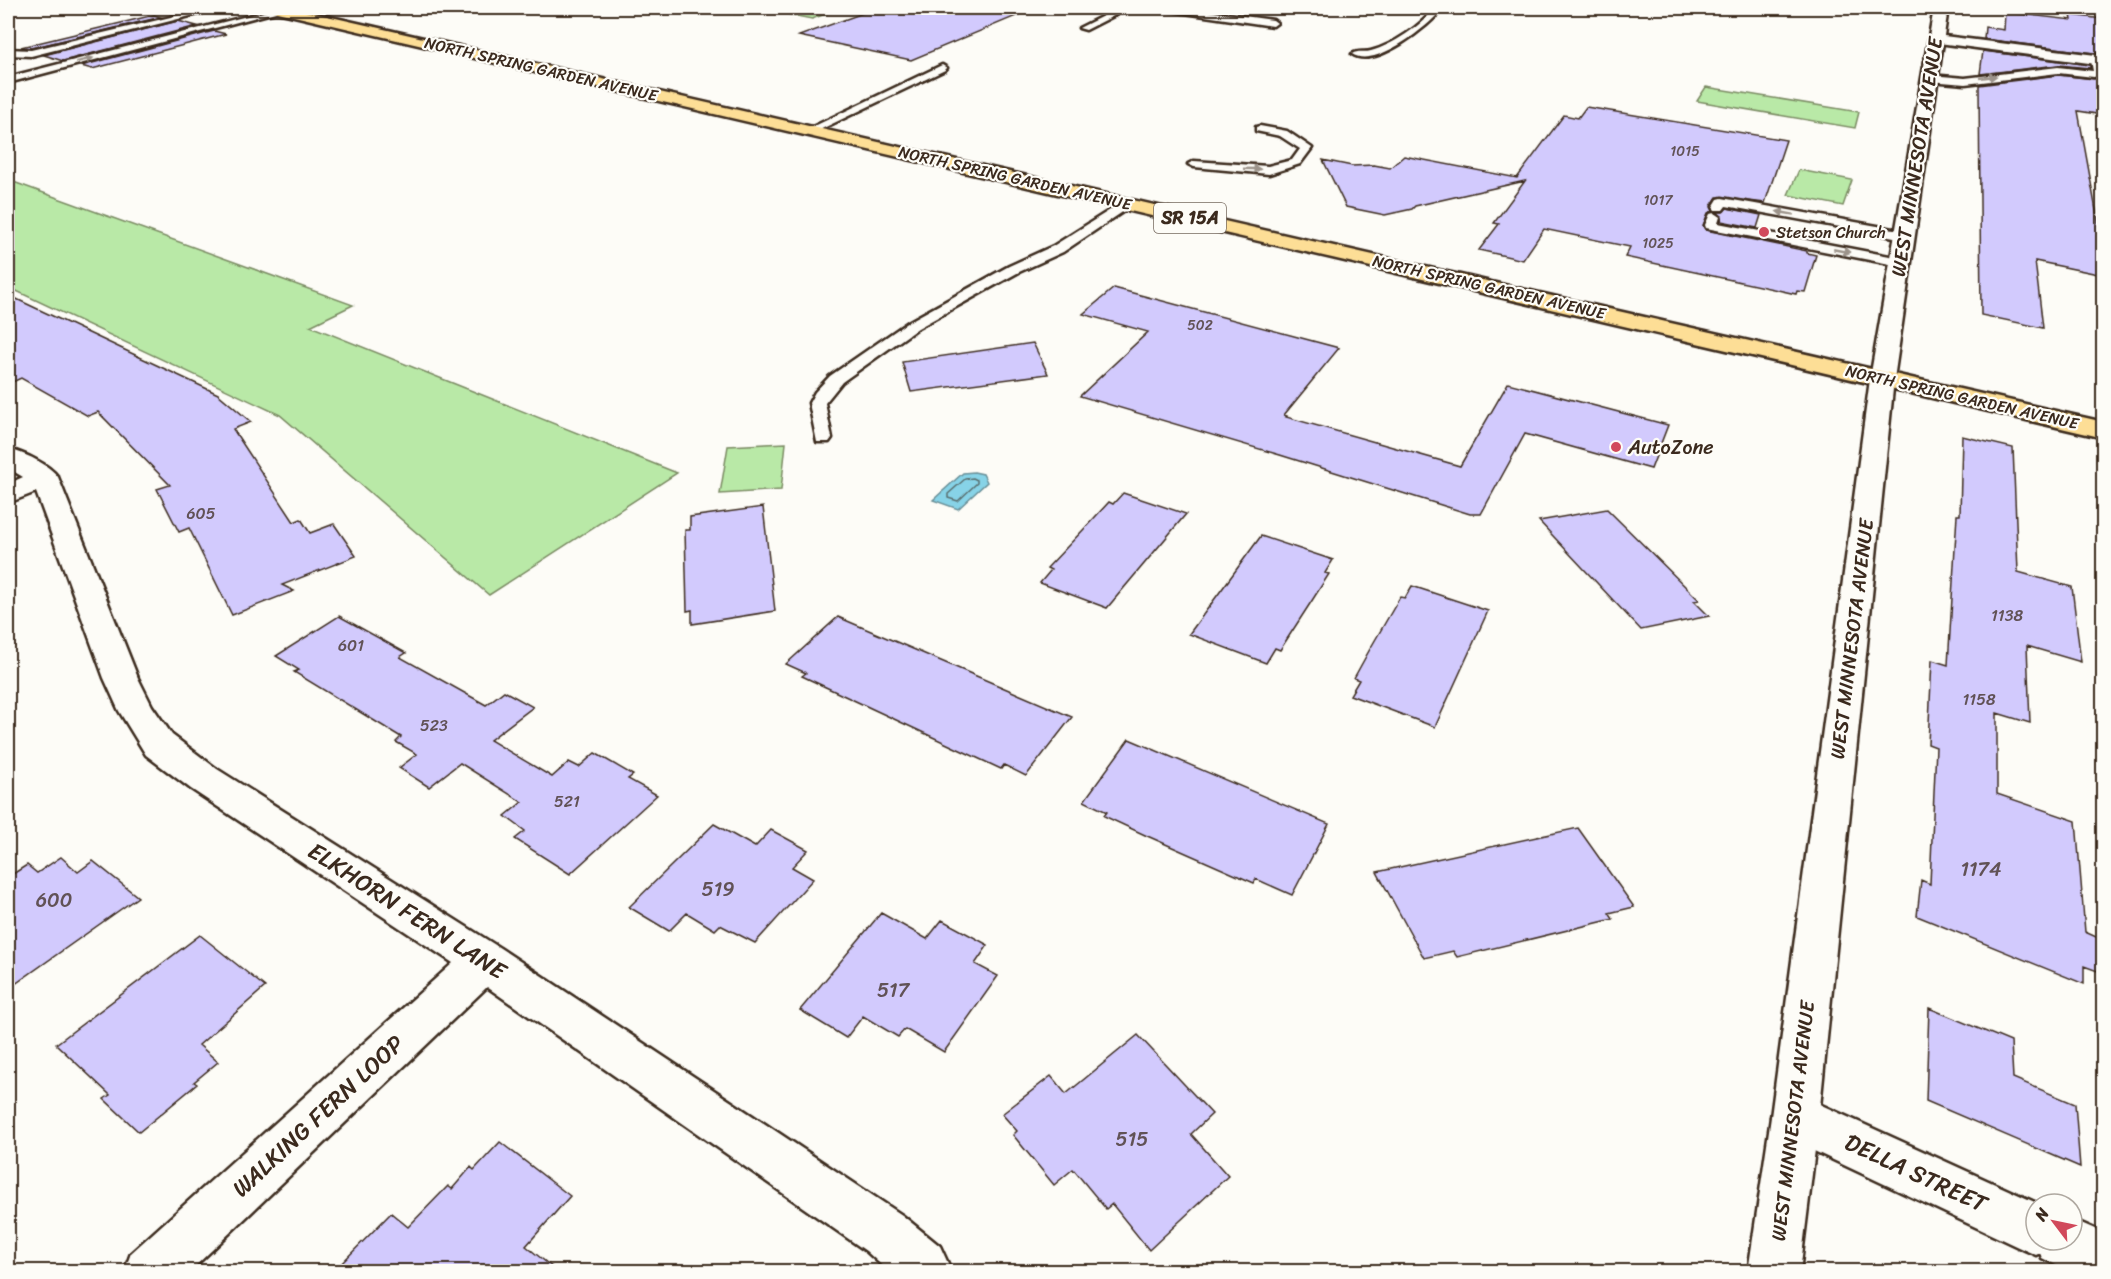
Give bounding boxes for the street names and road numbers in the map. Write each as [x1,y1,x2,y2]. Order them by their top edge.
street label: NORTH SPRING GARDEN AVENUE [422,28,661,110]
street label: WEST MINNESOTA AVENUE [1881,33,1953,279]
street label: NORTH SPRING GARDEN AVENUE [896,137,1135,219]
road number: SR 15A [1154,203,1226,233]
street label: NORTH SPRING GARDEN AVENUE [1370,246,1609,328]
street label: NORTH SPRING GARDEN AVENUE [1843,356,2082,438]
street label: WEST MINNESOTA AVENUE [1820,515,1884,761]
street label: ELKHORN FERN LANE [299,831,516,992]
street label: WEST MINNESOTA AVENUE [1761,997,1825,1243]
street label: WALKING FERN LOOP [222,1024,415,1208]
street label: DELLA STREET [1837,1121,1996,1225]

